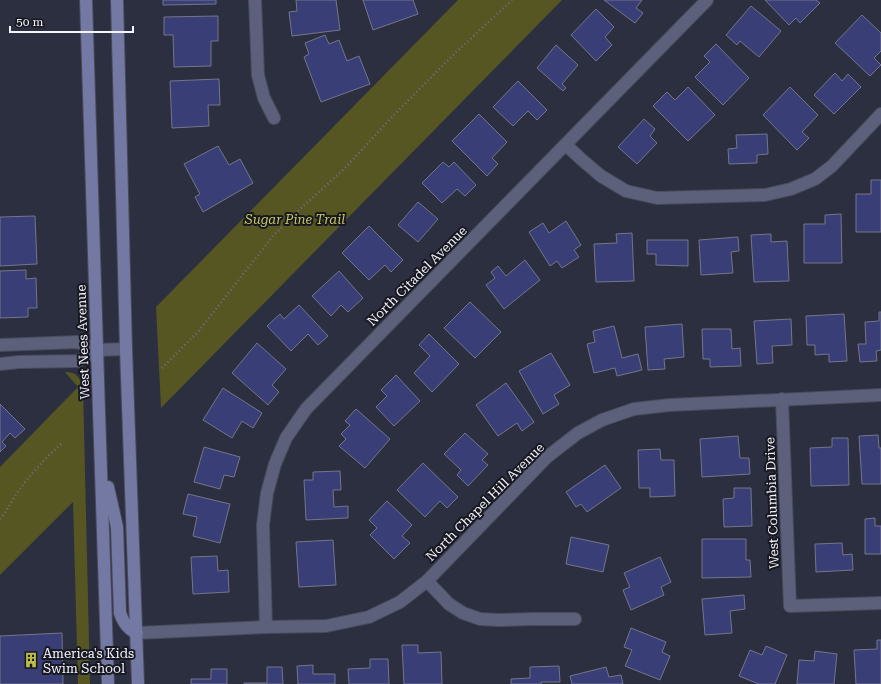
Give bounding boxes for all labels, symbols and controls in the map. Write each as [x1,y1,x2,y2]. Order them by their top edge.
scale bar [10,8,133,34]
text: 50 m [16,15,43,29]
park label: Sugar Pine Trail [244,212,345,227]
street label: North Citadel Avenue [364,223,470,329]
street label: West Nees Avenue [74,284,92,400]
street label: West Columbia Drive [762,437,782,569]
street label: North Chapel Hill Avenue [423,440,547,564]
place label: America's Kids Swim School [43,646,134,676]
building icon: America's Kids Swim School [22,651,40,669]

